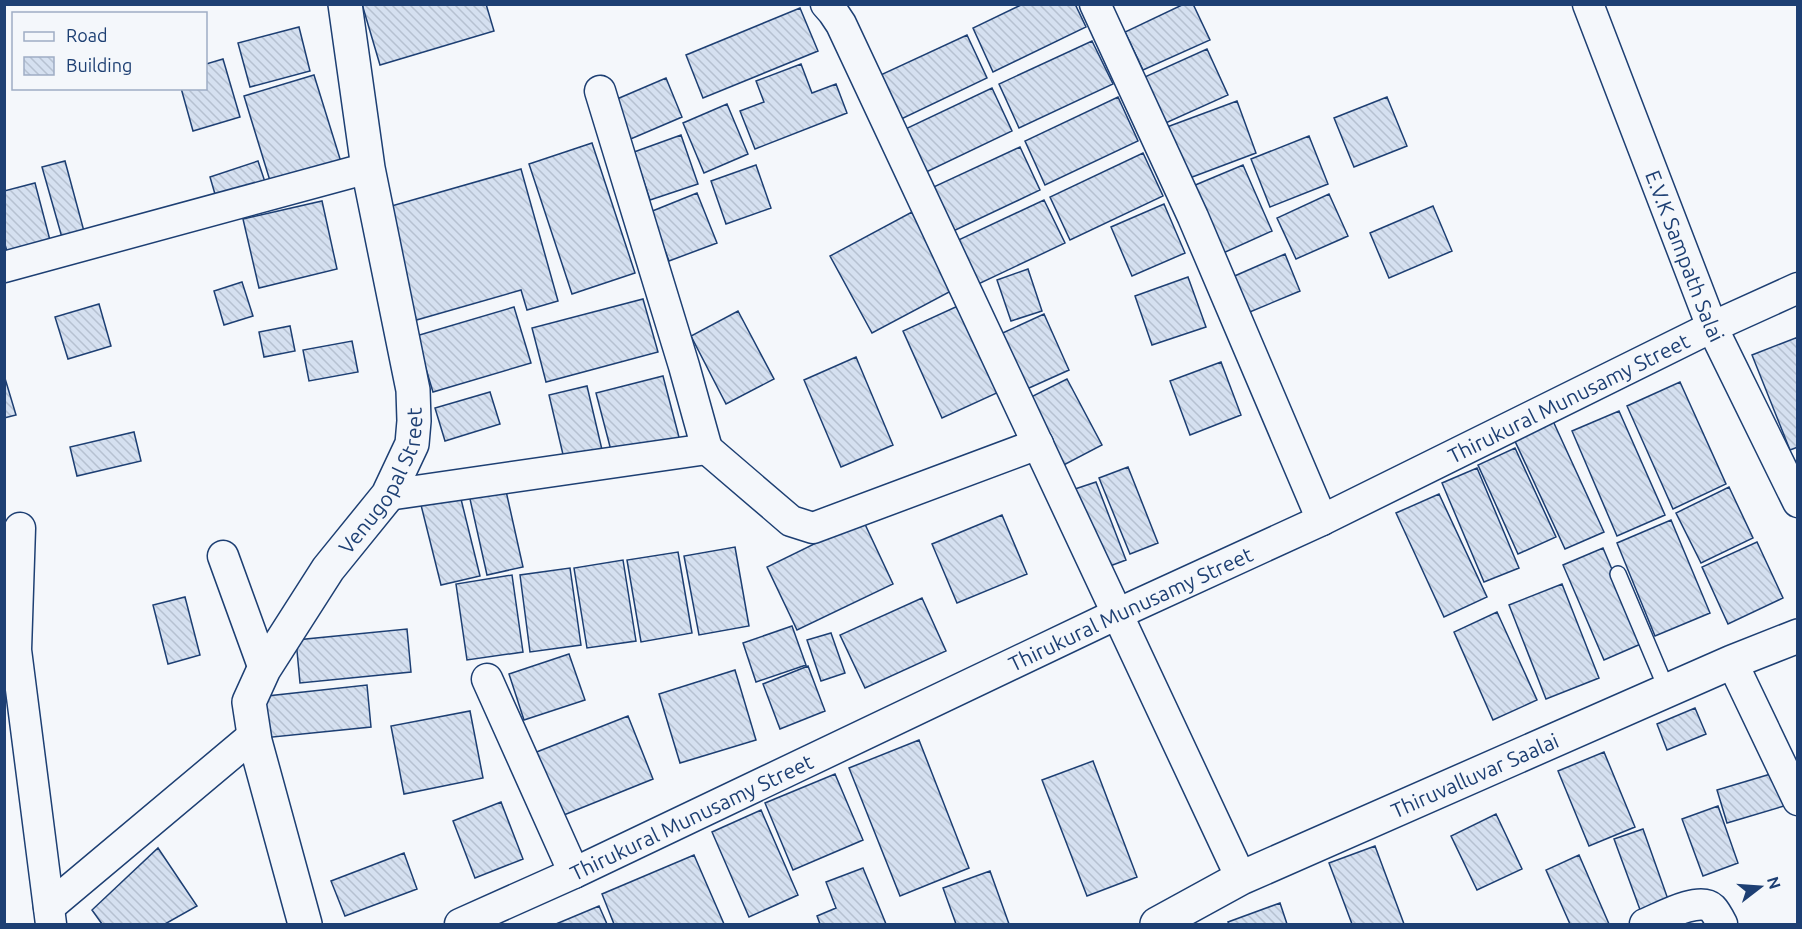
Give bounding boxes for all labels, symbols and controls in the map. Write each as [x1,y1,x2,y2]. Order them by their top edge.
legend [12,12,207,90]
text: Road [66,25,108,45]
text: Building [66,55,132,75]
street label: E.V.K Sampath Salai [1641,167,1729,346]
street label: Thirukural Munusamy Street [1444,328,1693,468]
street label: Venugopal Street [333,407,426,558]
street label: Thirukural Munusamy Street [1005,542,1256,676]
street label: Thiruvalluvar Saalai [1387,728,1562,823]
street label: Thirukural Munusamy Street [566,749,817,885]
north arrow [1730,857,1790,917]
text: N [1764,874,1785,891]

